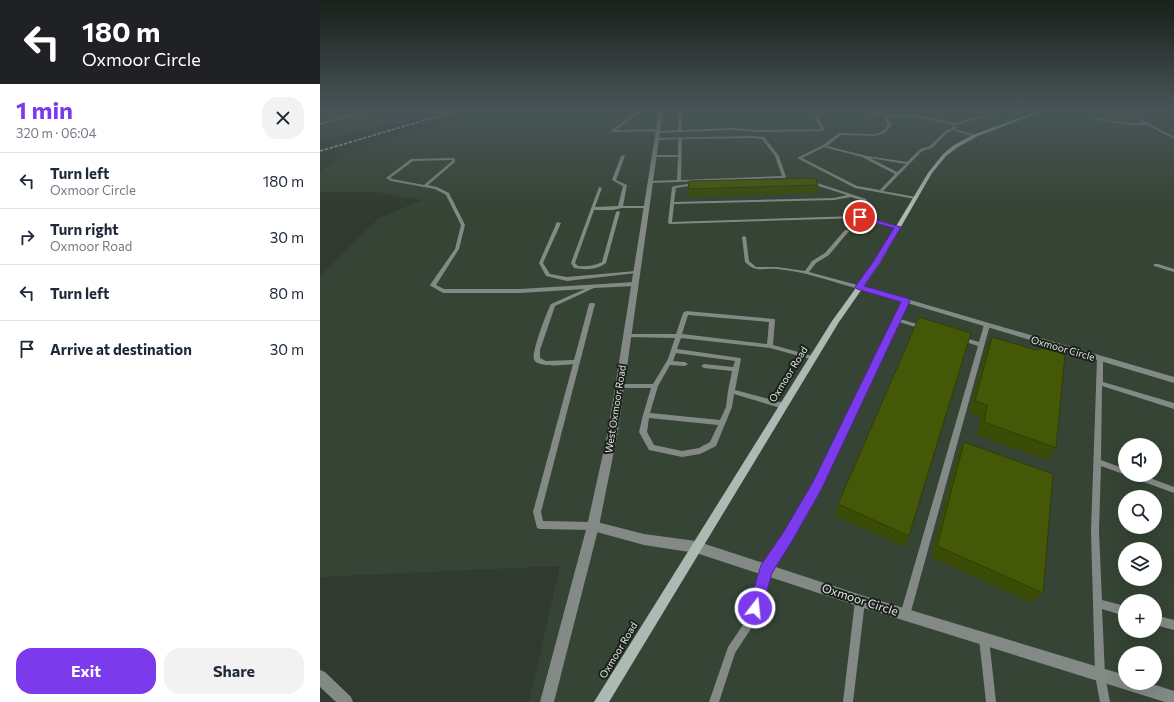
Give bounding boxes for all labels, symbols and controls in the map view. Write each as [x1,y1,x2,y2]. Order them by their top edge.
text: 180 m [82,14,160,48]
icon: left [16,16,68,68]
text: Oxmoor Circle [82,48,201,70]
text: 1 min [16,95,73,124]
button: close [262,97,304,139]
text: 320 m · 06:04 [16,125,97,141]
text: Turn left [50,164,109,182]
icon: left [16,170,38,192]
text: 180 m [263,172,304,190]
text: Oxmoor Circle [50,182,136,198]
pin [843,200,877,234]
icon: arrive [849,206,871,228]
text: Turn right [50,220,119,238]
icon: right [16,226,38,248]
text: 30 m [270,228,304,246]
text: Oxmoor Road [50,238,132,254]
icon: left [16,282,38,304]
text: Turn left [50,284,109,302]
text: 80 m [269,284,304,302]
street label: Oxmoor Circle [1030,333,1096,363]
icon: arrive [16,338,38,360]
text: Arrive at destination [50,340,192,358]
text: 30 m [270,340,304,358]
street label: Oxmoor Road [766,344,810,404]
street label: West Oxmoor Road [602,364,628,454]
map controls [1118,438,1162,690]
button: sound [1118,438,1162,482]
button: search [1118,490,1162,534]
button: layers [1118,542,1162,586]
street label: Oxmoor Circle [820,580,900,618]
position arrow [734,587,776,629]
button: + [1118,594,1162,638]
street label: Oxmoor Road [597,620,640,680]
button: − [1118,646,1162,690]
button: Exit [16,648,156,694]
button: Share [164,648,304,694]

